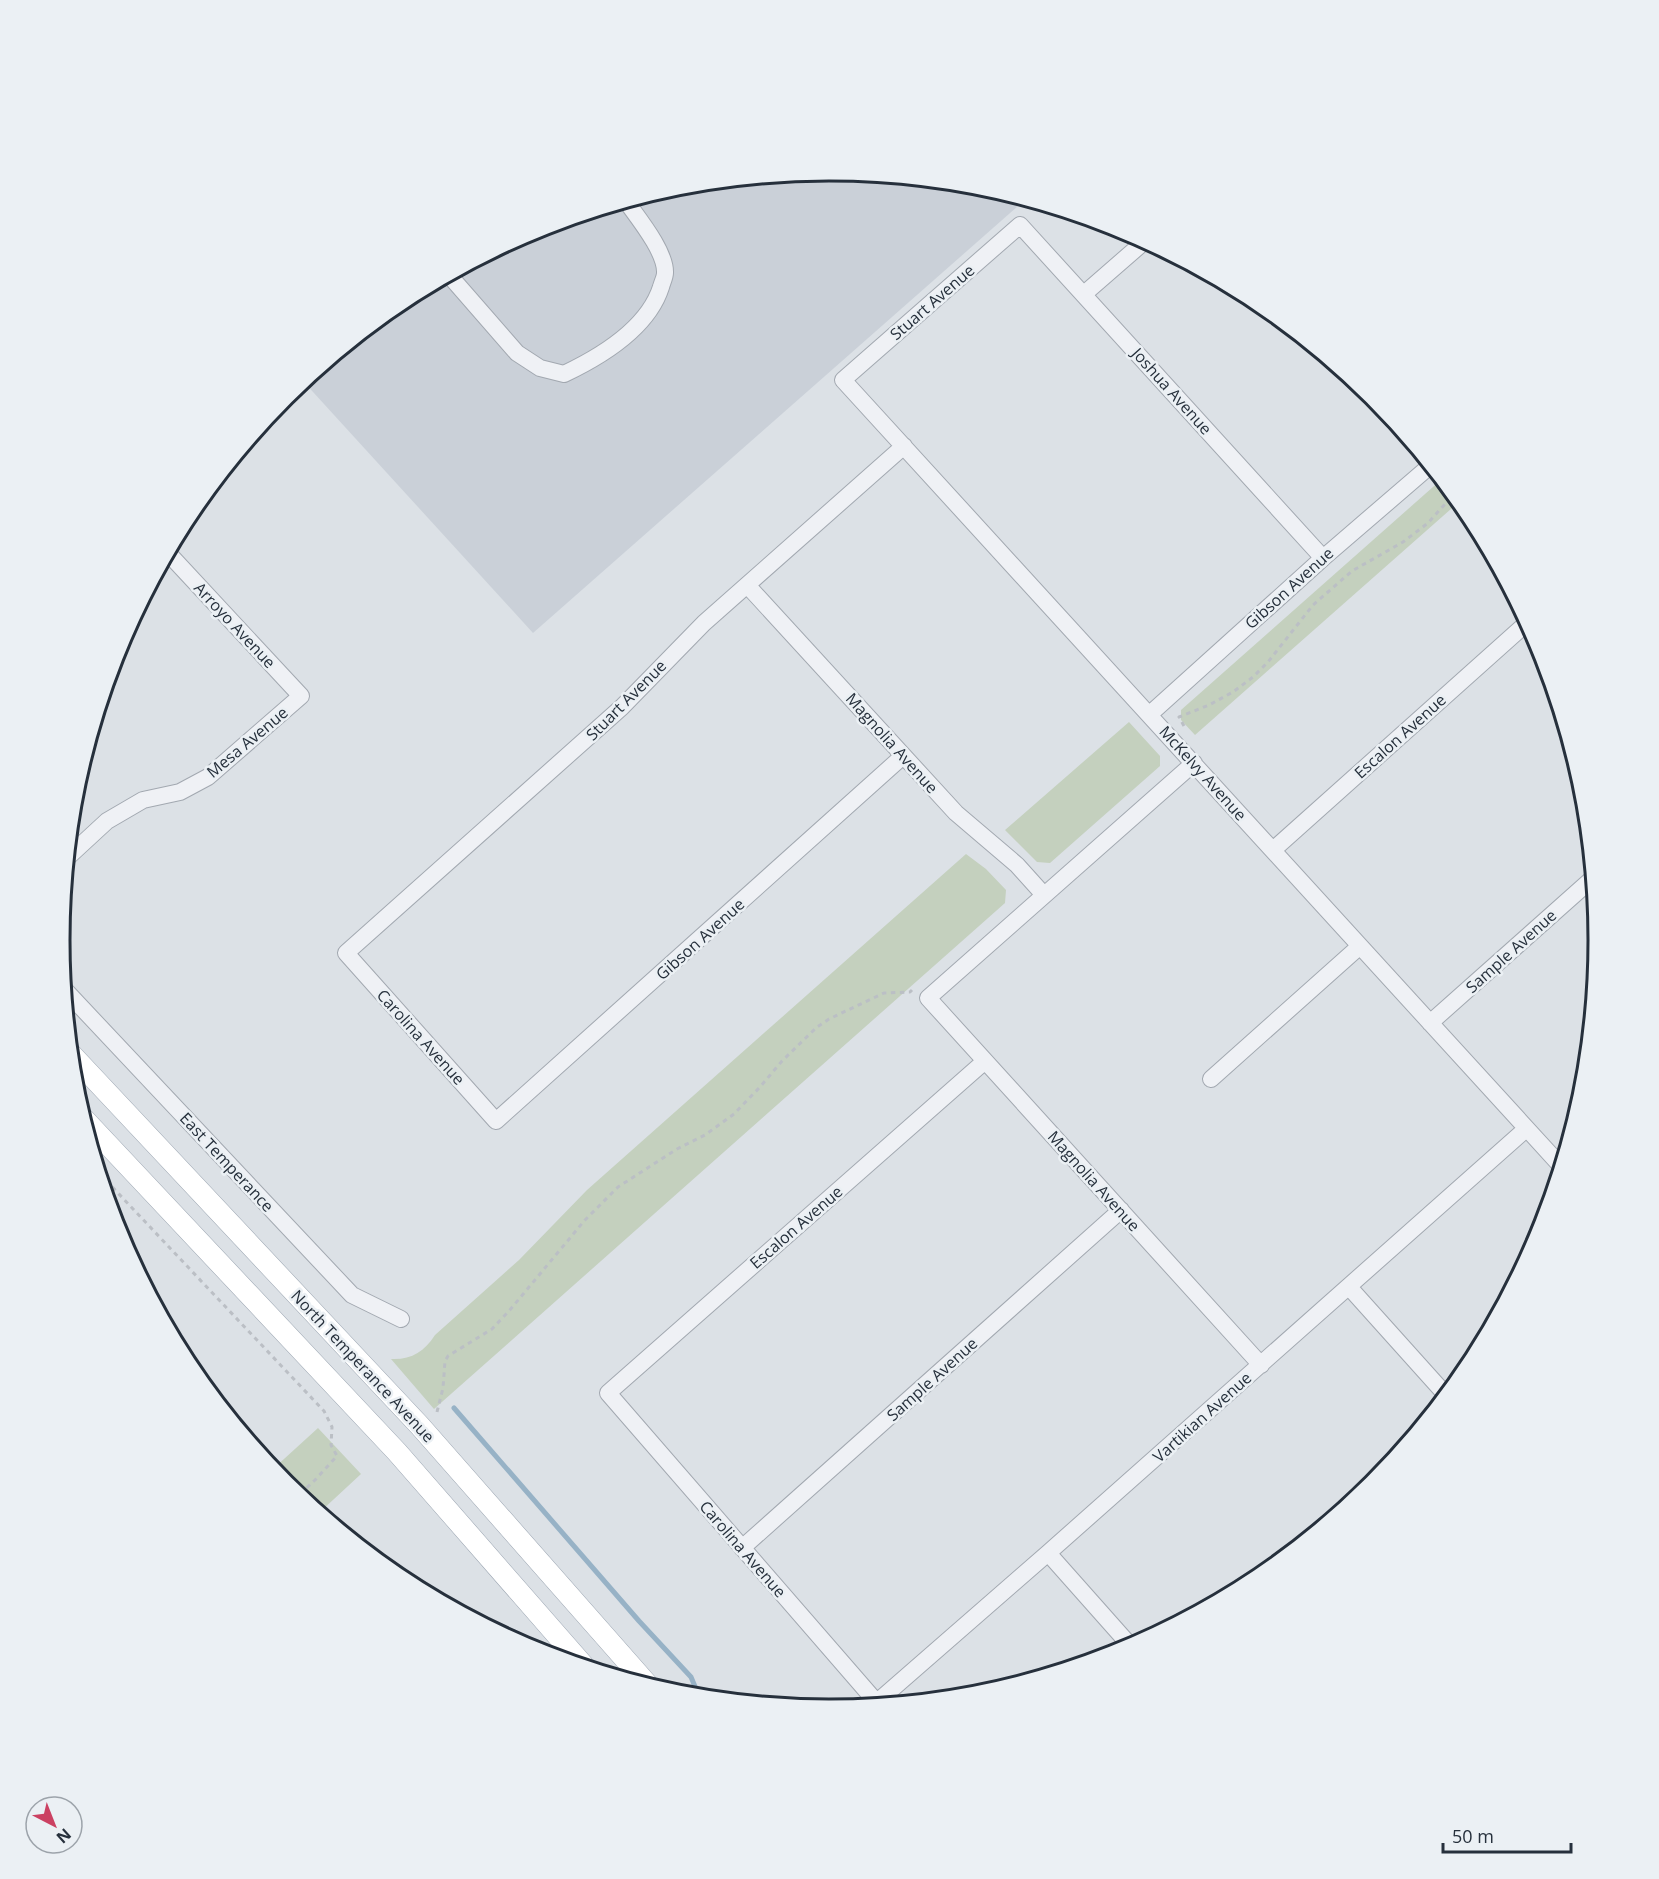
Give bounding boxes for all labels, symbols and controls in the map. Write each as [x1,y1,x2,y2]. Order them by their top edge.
street label: Stuart Avenue [885,259,979,345]
street label: Joshua Avenue [1126,341,1217,439]
street label: Gibson Avenue [1240,542,1338,634]
street label: Arroyo Avenue [189,577,281,673]
street label: Stuart Avenue [581,655,671,745]
street label: Magnolia Avenue [841,688,943,798]
street label: Escalon Avenue [1349,689,1451,783]
street label: Mesa Avenue [202,702,292,782]
street label: McKelvy Avenue [1154,721,1252,825]
street label: Gibson Avenue [651,893,749,985]
street label: Sample Avenue [1461,904,1561,998]
street label: Carolina Avenue [372,984,470,1090]
street label: East Temperance [175,1107,279,1217]
street label: Magnolia Avenue [1043,1126,1145,1236]
street label: Escalon Avenue [745,1181,847,1273]
street label: North Temperance Avenue [286,1285,440,1447]
street label: Sample Avenue [882,1332,982,1426]
street label: Vartikian Avenue [1148,1367,1256,1467]
street label: Carolina Avenue [695,1496,791,1602]
north arrow [24,1795,84,1855]
scale bar [1443,1816,1570,1854]
text: N [52,1824,76,1849]
text: 50 m [1452,1824,1494,1848]

